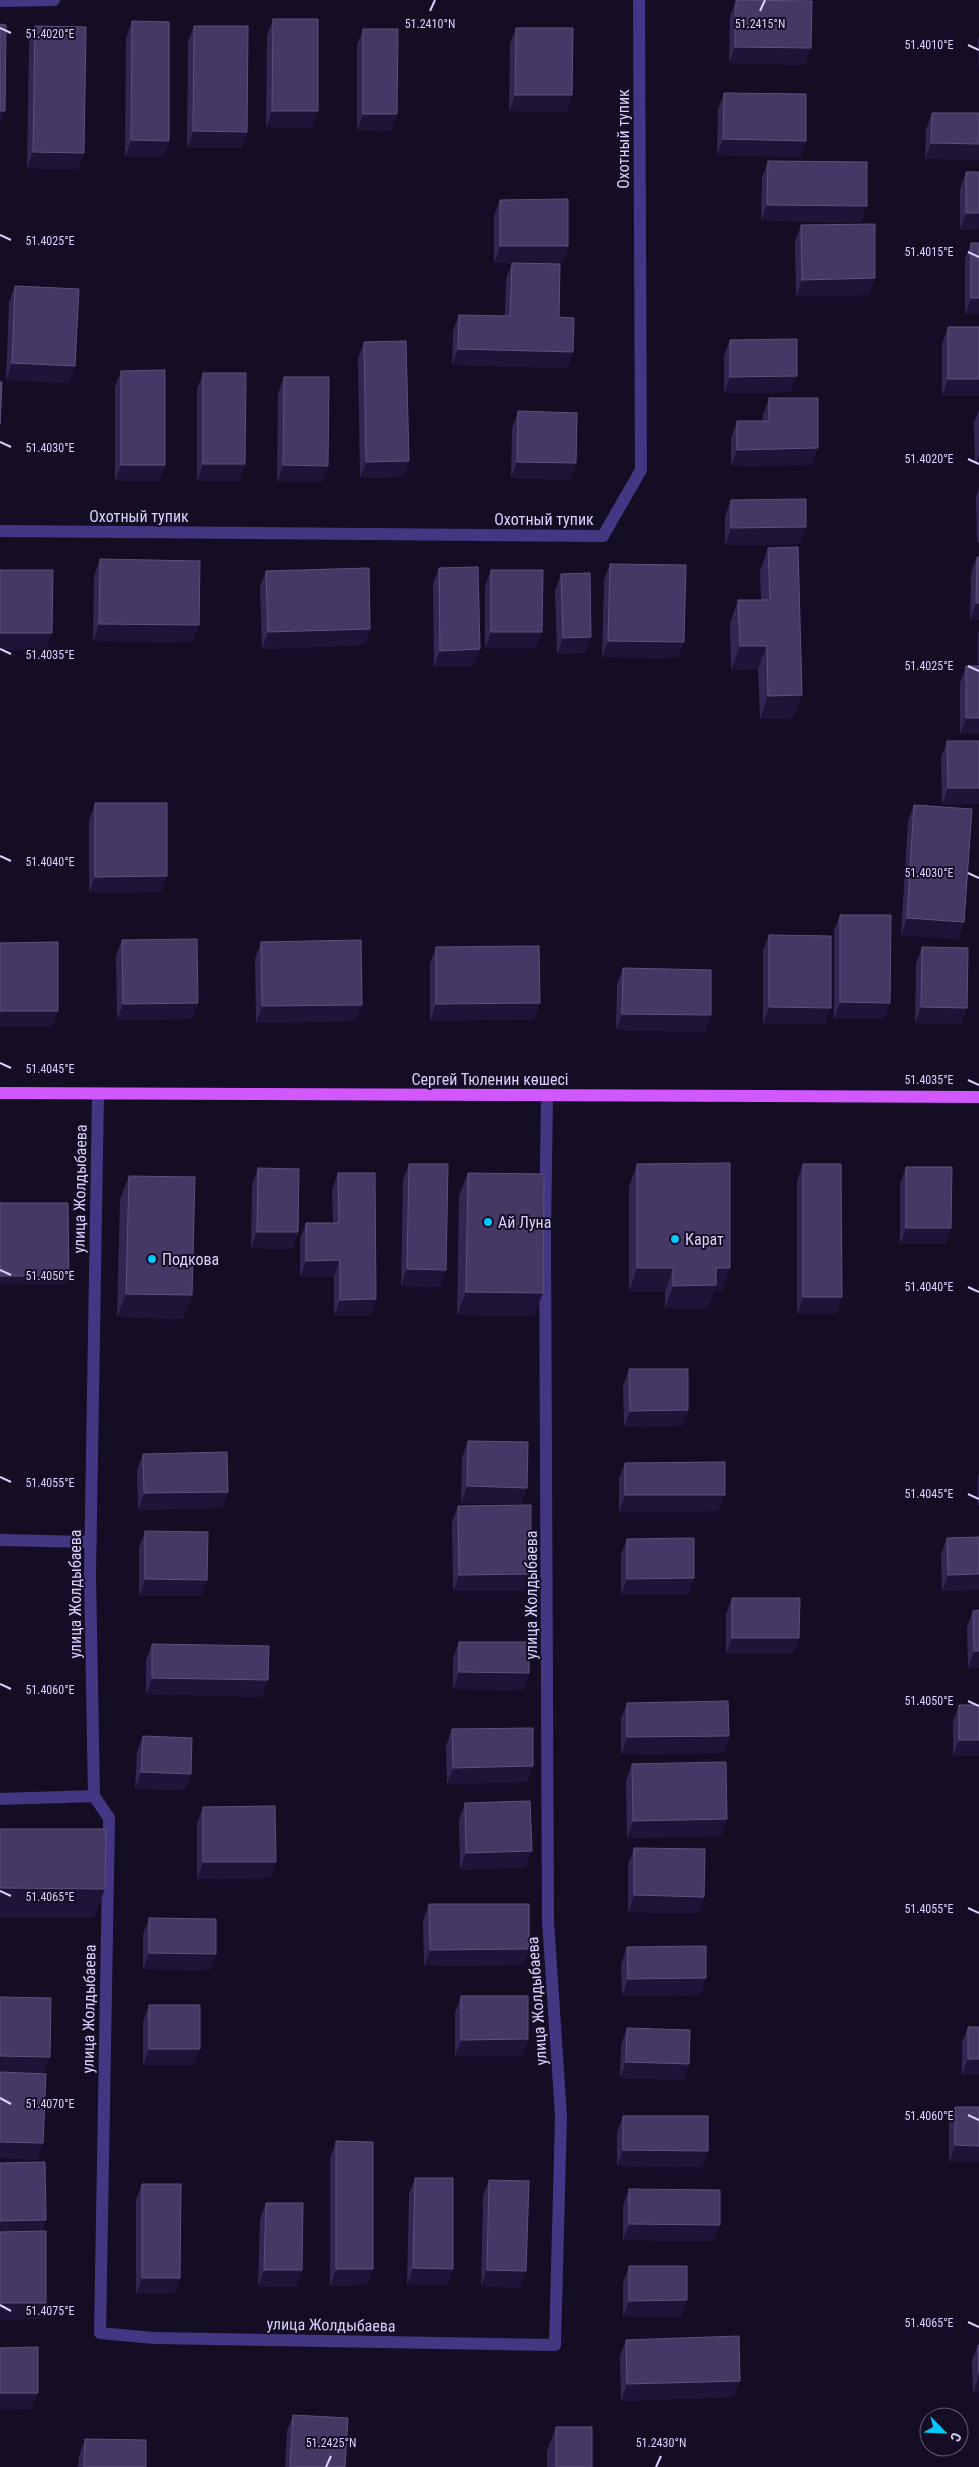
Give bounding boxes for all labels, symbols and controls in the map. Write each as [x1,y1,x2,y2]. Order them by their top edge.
text: 51.2410°N [405,17,455,31]
text: 51.2415°N [735,17,785,31]
text: 51.4020°E [25,27,75,41]
text: 51.4010°E [904,38,954,52]
street label: Охотный тупик [614,89,633,189]
text: 51.4025°E [25,234,75,248]
text: 51.4015°E [904,245,954,259]
text: 51.4030°E [25,441,75,455]
text: 51.4020°E [904,452,954,466]
street label: Охотный тупик [89,507,189,526]
street label: Охотный тупик [494,510,594,529]
text: 51.4035°E [25,648,75,662]
text: 51.4025°E [904,659,954,673]
text: 51.4040°E [25,855,75,869]
text: 51.4030°E [904,866,954,880]
text: 51.4045°E [25,1062,75,1076]
street label: Сергей Тюленин көшесі [411,1070,569,1089]
text: 51.4035°E [904,1073,954,1087]
street label: улица Жолдыбаева [69,1124,91,1254]
place label: Ай Луна [498,1213,551,1232]
marker: Ай Луна [482,1216,494,1228]
place label: Карат [685,1230,724,1249]
marker: Карат [669,1233,681,1245]
place label: Подкова [162,1250,219,1269]
marker: Подкова [146,1253,158,1265]
text: 51.4050°E [25,1269,75,1283]
text: 51.4040°E [904,1280,954,1294]
text: 51.4055°E [25,1476,75,1490]
text: 51.4045°E [904,1487,954,1501]
street label: улица Жолдыбаева [66,1529,85,1659]
street label: улица Жолдыбаева [522,1530,541,1660]
text: 51.4060°E [25,1683,75,1697]
text: 51.4050°E [904,1694,954,1708]
text: 51.4065°E [25,1890,75,1904]
text: 51.4055°E [904,1902,954,1916]
street label: улица Жолдыбаева [523,1936,551,2066]
street label: улица Жолдыбаева [78,1944,100,2074]
text: 51.4070°E [25,2097,75,2111]
text: 51.4060°E [904,2109,954,2123]
text: 51.4075°E [25,2304,75,2318]
street label: улица Жолдыбаева [266,2314,396,2336]
text: 51.4065°E [904,2316,954,2330]
north arrow [919,2407,969,2457]
text: С [947,2430,965,2444]
text: 51.2425°N [306,2436,356,2450]
text: 51.2430°N [636,2436,686,2450]

